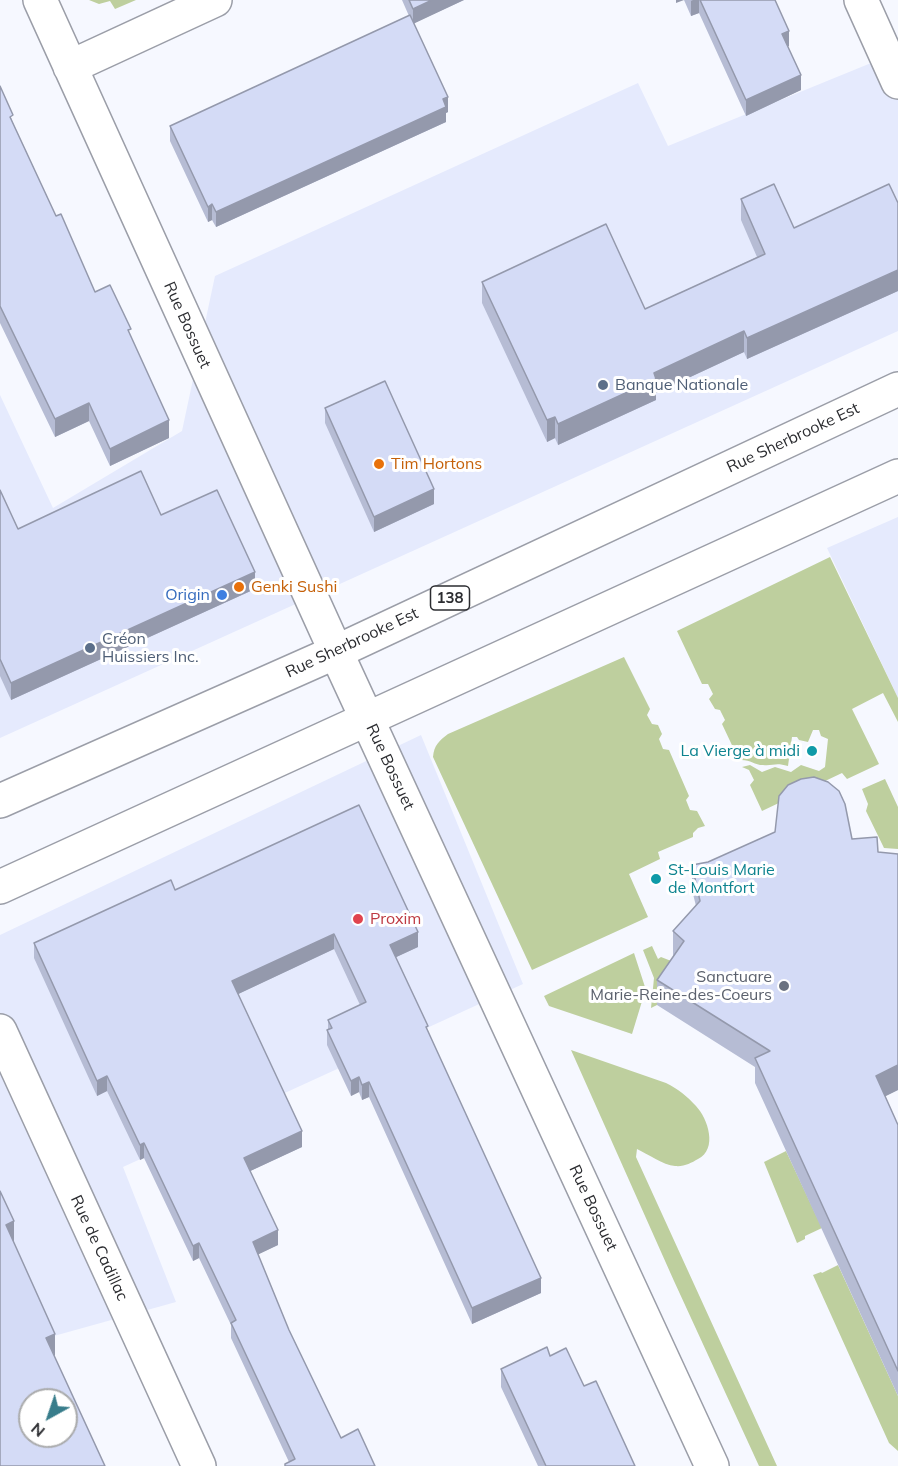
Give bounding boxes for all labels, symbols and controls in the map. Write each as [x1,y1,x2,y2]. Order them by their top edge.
street label: Rue Bossuet [159,279,215,371]
place label: Banque Nationale [615,375,748,395]
marker: Banque Nationale [596,378,610,392]
street label: Rue Sherbrooke Est [724,399,862,477]
place label: Tim Hortons [391,454,482,474]
marker: Tim Hortons [372,457,386,471]
place label: Genki Sushi [251,577,337,597]
marker: Genki Sushi [232,580,246,594]
place label: Origin [165,585,210,605]
road number: 138 [430,586,470,610]
marker: Origin [215,588,229,602]
street label: Rue Sherbrooke Est [283,604,421,682]
place label: Créon Huissiers Inc. [102,629,199,667]
marker: Créon Huissiers Inc. [83,641,97,655]
street label: Rue Bossuet [362,721,418,813]
place label: La Vierge à midi [681,741,800,761]
marker: La Vierge à midi [805,744,819,758]
place label: St-Louis Marie de Montfort [668,860,775,898]
marker: St-Louis Marie de Montfort [649,872,663,886]
place label: Proxim [370,909,421,929]
marker: Proxim [351,912,365,926]
place label: Sanctuare Marie-Reine-des-Coeurs [590,967,772,1005]
marker: Sanctuare Marie-Reine-des-Coeurs [777,979,791,993]
street label: Rue Bossuet [565,1162,621,1254]
street label: Rue de Cadillac [66,1192,132,1304]
north arrow [18,1388,78,1448]
text: N [27,1419,49,1442]

